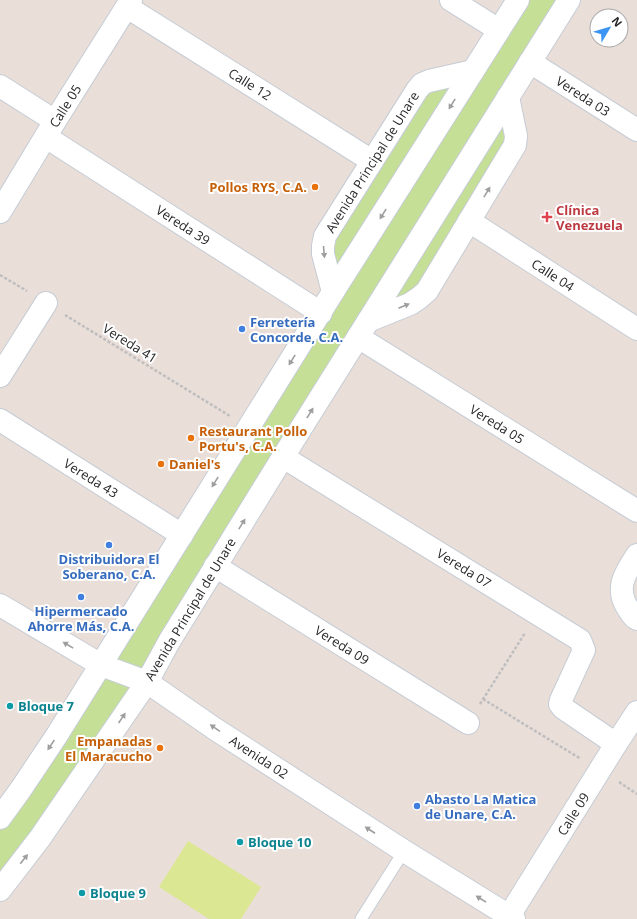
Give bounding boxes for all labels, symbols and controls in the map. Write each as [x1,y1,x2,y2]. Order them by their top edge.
north arrow [589,8,629,48]
text: N [609,13,626,30]
street label: Calle 12 [225,64,275,104]
street label: Vereda 03 [552,72,614,120]
street label: Calle 05 [45,81,85,131]
street label: Avenida Principal de Unare [321,88,423,236]
one-way arrow [448,99,456,109]
place label: Pollos RYS, C.A. [209,178,307,196]
marker: Pollos RYS, C.A. [310,182,320,192]
one-way arrow [484,186,491,198]
street label: Vereda 39 [152,201,214,249]
place label: Clínica Venezuela [556,201,623,234]
one-way arrow [379,208,386,220]
marker: Clínica Venezuela [541,211,553,223]
one-way arrow [320,246,327,258]
street label: Calle 04 [528,255,578,296]
one-way arrow [399,303,410,309]
place label: Ferretería Concorde, C.A. [250,313,343,346]
street label: Vereda 41 [99,319,161,367]
marker: Ferretería Concorde, C.A. [237,324,247,334]
one-way arrow [288,354,295,366]
street label: Vereda 05 [466,400,528,448]
one-way arrow [307,407,314,419]
place label: Restaurant Pollo Portu's, C.A. [199,422,307,455]
marker: Restaurant Pollo Portu's, C.A. [186,433,196,443]
street label: Vereda 43 [60,454,122,502]
place label: Daniel's [169,455,221,473]
marker: Daniel's [156,459,166,469]
one-way arrow [212,476,219,488]
one-way arrow [238,518,245,530]
street label: Avenida Principal de Unare [140,534,240,684]
marker: Distribuidora El Soberano, C.A. [104,540,114,550]
street label: Vereda 07 [433,544,495,592]
place label: Distribuidora El Soberano, C.A. [59,550,159,583]
marker: Hipermercado Ahorre Más, C.A. [76,592,86,602]
place label: Hipermercado Ahorre Más, C.A. [28,602,134,635]
street label: Vereda 09 [311,621,373,669]
one-way arrow [62,642,74,649]
place label: Bloque 7 [18,697,75,715]
marker: Bloque 7 [5,701,15,711]
one-way arrow [118,713,126,723]
one-way arrow [209,724,220,732]
street label: Avenida 02 [226,731,292,783]
place label: Empanadas El Maracucho [65,732,152,765]
one-way arrow [47,739,54,751]
marker: Empanadas El Maracucho [155,743,165,753]
street label: Calle 09 [553,789,593,839]
place label: Abasto La Matica de Unare, C.A. [425,790,536,823]
marker: Abasto La Matica de Unare, C.A. [412,801,422,811]
one-way arrow [365,826,376,833]
place label: Bloque 10 [248,833,311,851]
marker: Bloque 10 [235,837,245,847]
one-way arrow [20,854,28,865]
place label: Bloque 9 [90,884,146,902]
marker: Bloque 9 [77,888,87,898]
one-way arrow [475,895,487,902]

